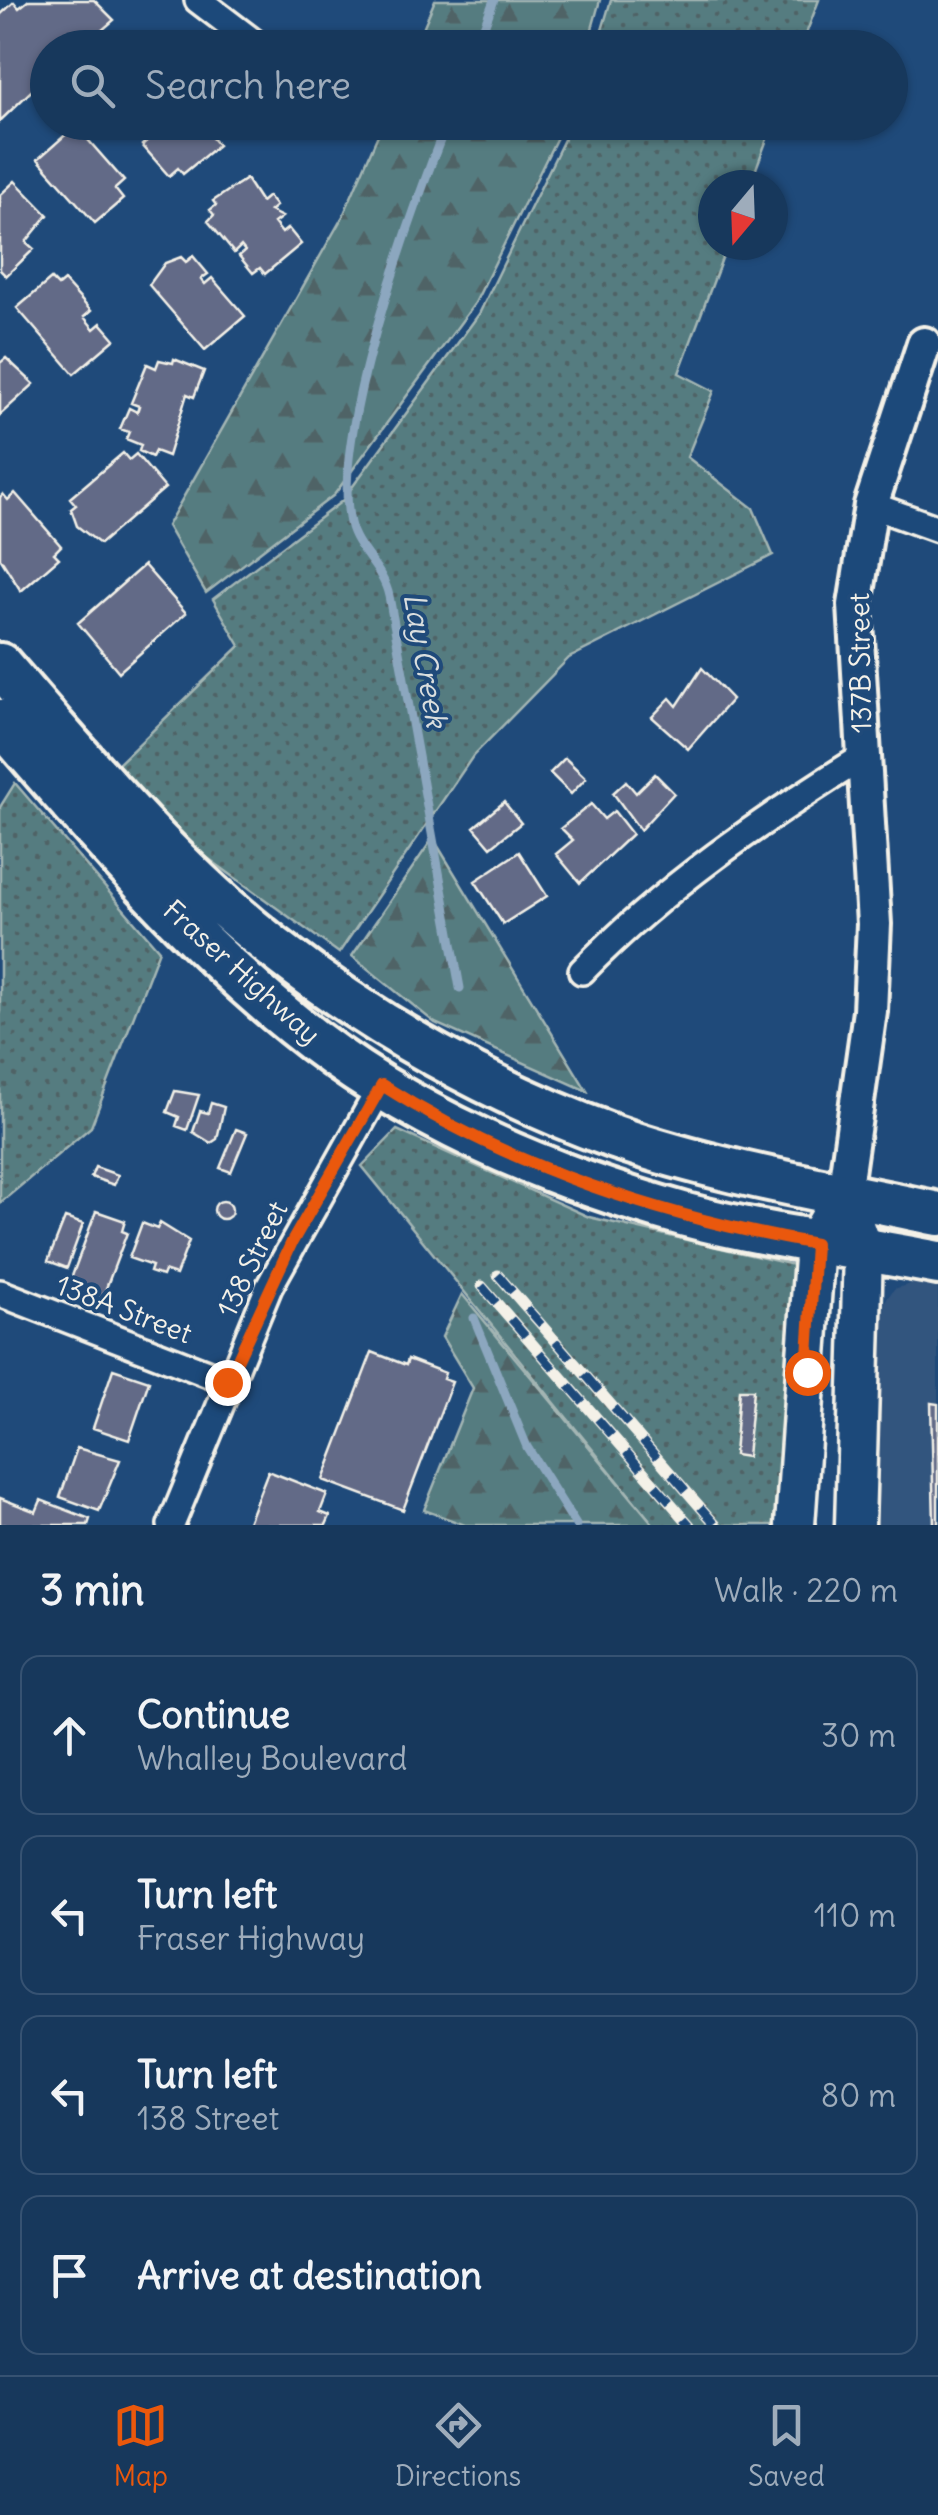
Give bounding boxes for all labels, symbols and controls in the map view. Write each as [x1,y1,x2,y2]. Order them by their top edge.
search box [30,30,908,140]
icon: search [65,58,120,113]
text: Search here [145,62,351,109]
north arrow [698,170,788,260]
water label: Lay Creek [395,590,457,732]
street label: 137B Street [841,592,879,734]
street label: Fraser Highway [156,892,328,1052]
street label: 138 Street [209,1195,295,1323]
street label: 138A Street [51,1267,197,1351]
route start [785,1350,831,1396]
route end [205,1360,251,1406]
text: 3 min [40,1564,144,1616]
text: Walk · 220 m [714,1570,898,1611]
text: Continue [137,1691,290,1738]
icon: ahead [42,1708,97,1763]
text: 30 m [821,1715,896,1756]
text: Whalley Boulevard [137,1738,407,1779]
text: Turn left [137,1871,277,1918]
icon: left [42,1888,97,1943]
text: 110 m [814,1895,896,1936]
text: Fraser Highway [137,1918,365,1959]
text: Turn left [137,2051,277,2098]
icon: left [42,2068,97,2123]
text: 80 m [821,2075,896,2116]
text: 138 Street [137,2098,279,2139]
icon: arrive [42,2248,97,2303]
text: Arrive at destination [137,2252,482,2299]
tab: Map [113,2398,168,2494]
tab: Directions [395,2398,521,2494]
tab: Saved [748,2398,825,2494]

